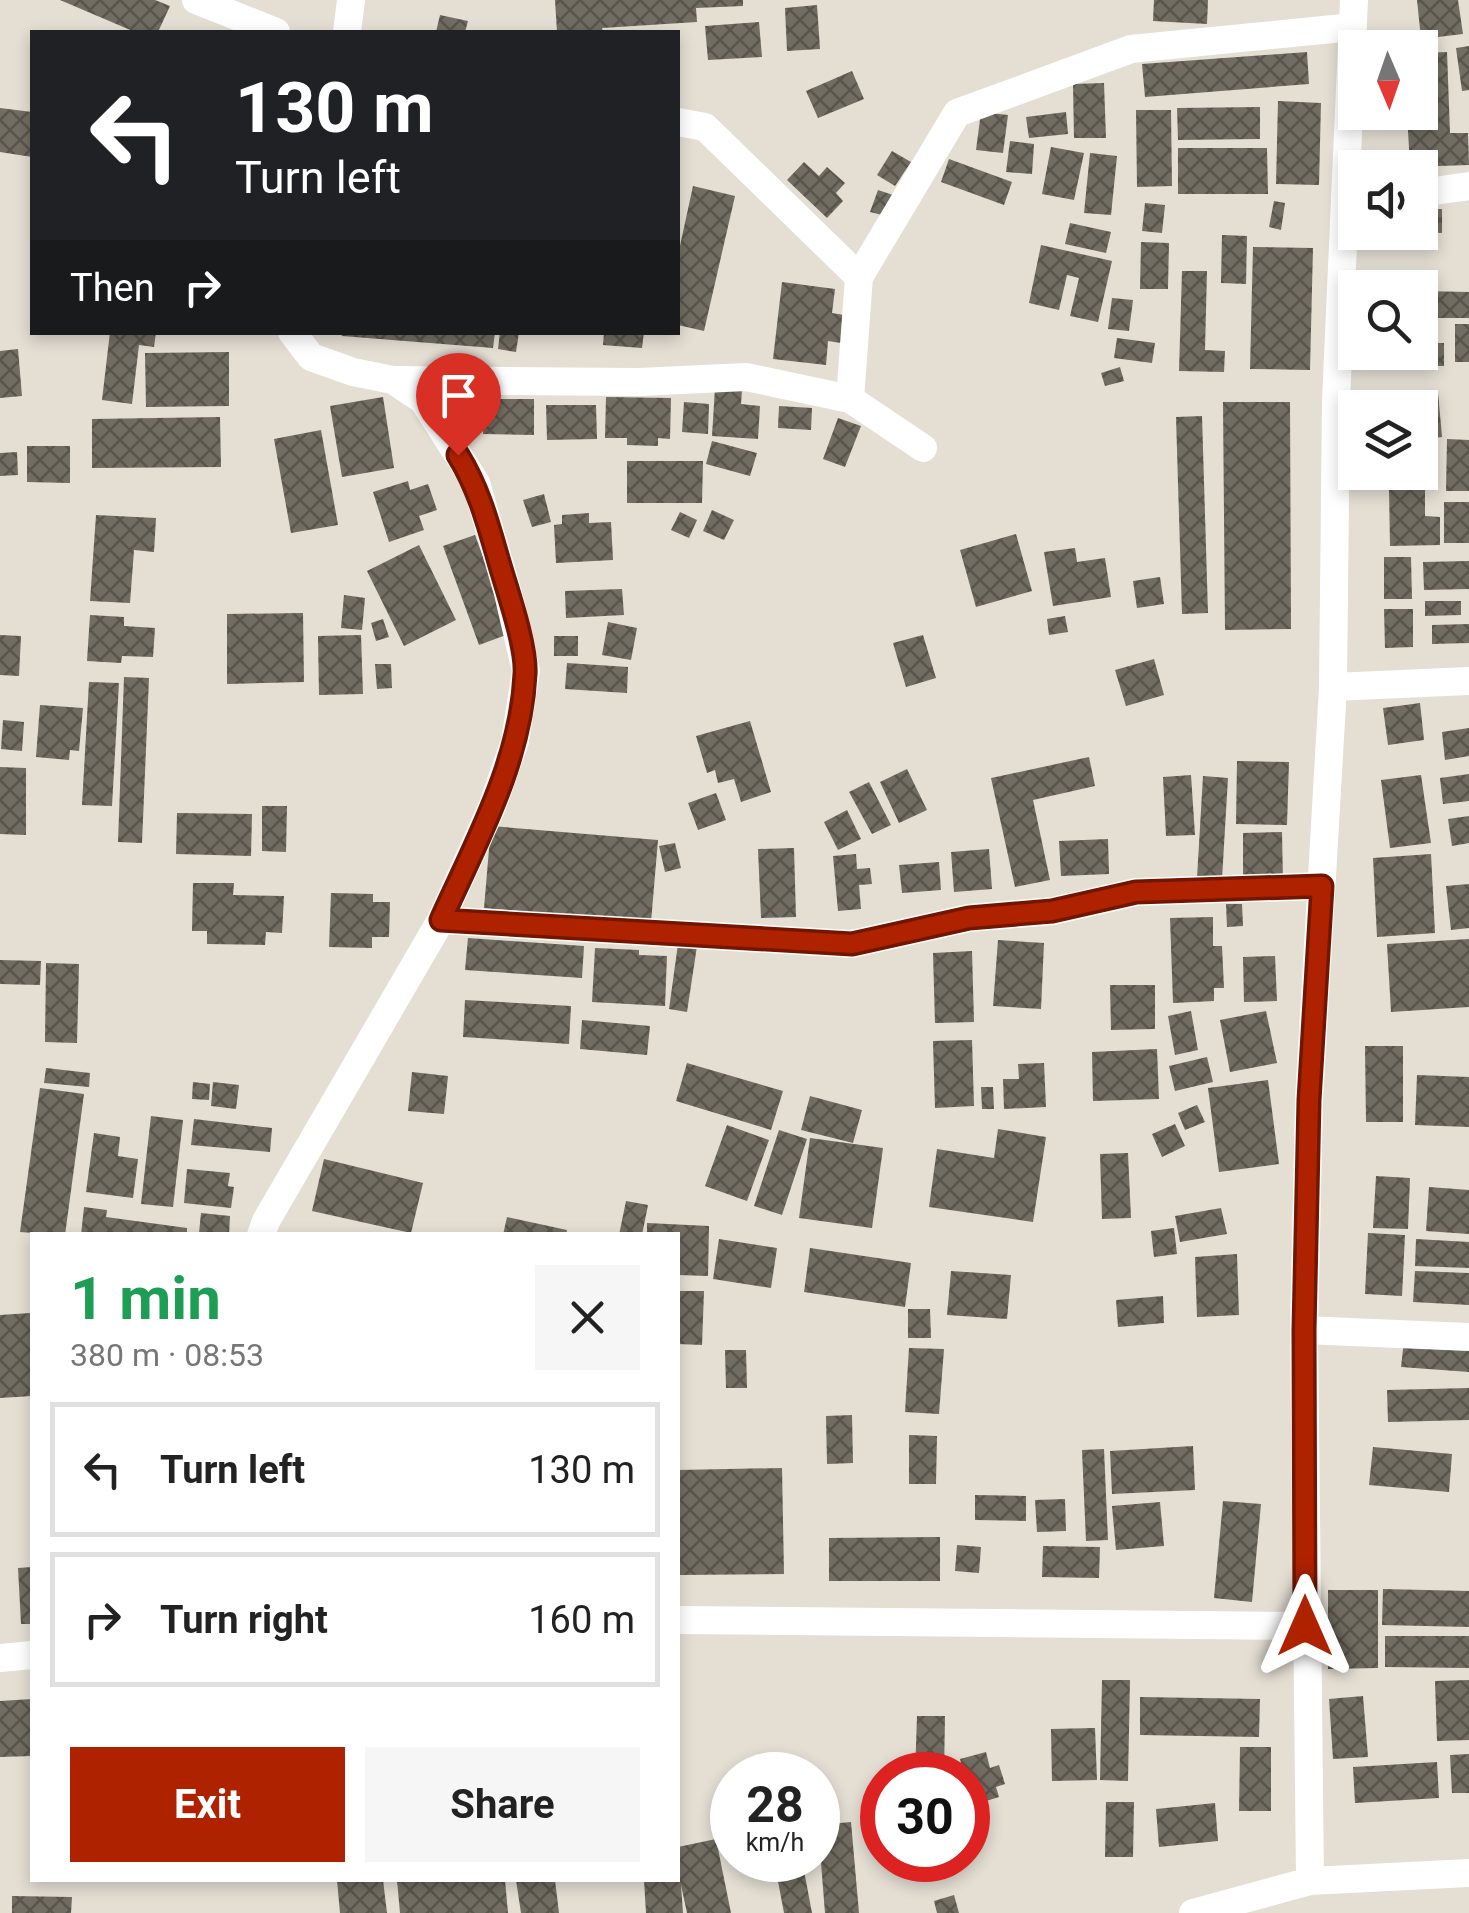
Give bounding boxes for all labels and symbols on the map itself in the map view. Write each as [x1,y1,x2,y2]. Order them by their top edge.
north arrow [1338,30,1438,130]
pin [416,353,501,456]
position arrow [1253,1574,1357,1678]
speed limit sign: 30 [860,1752,990,1882]

